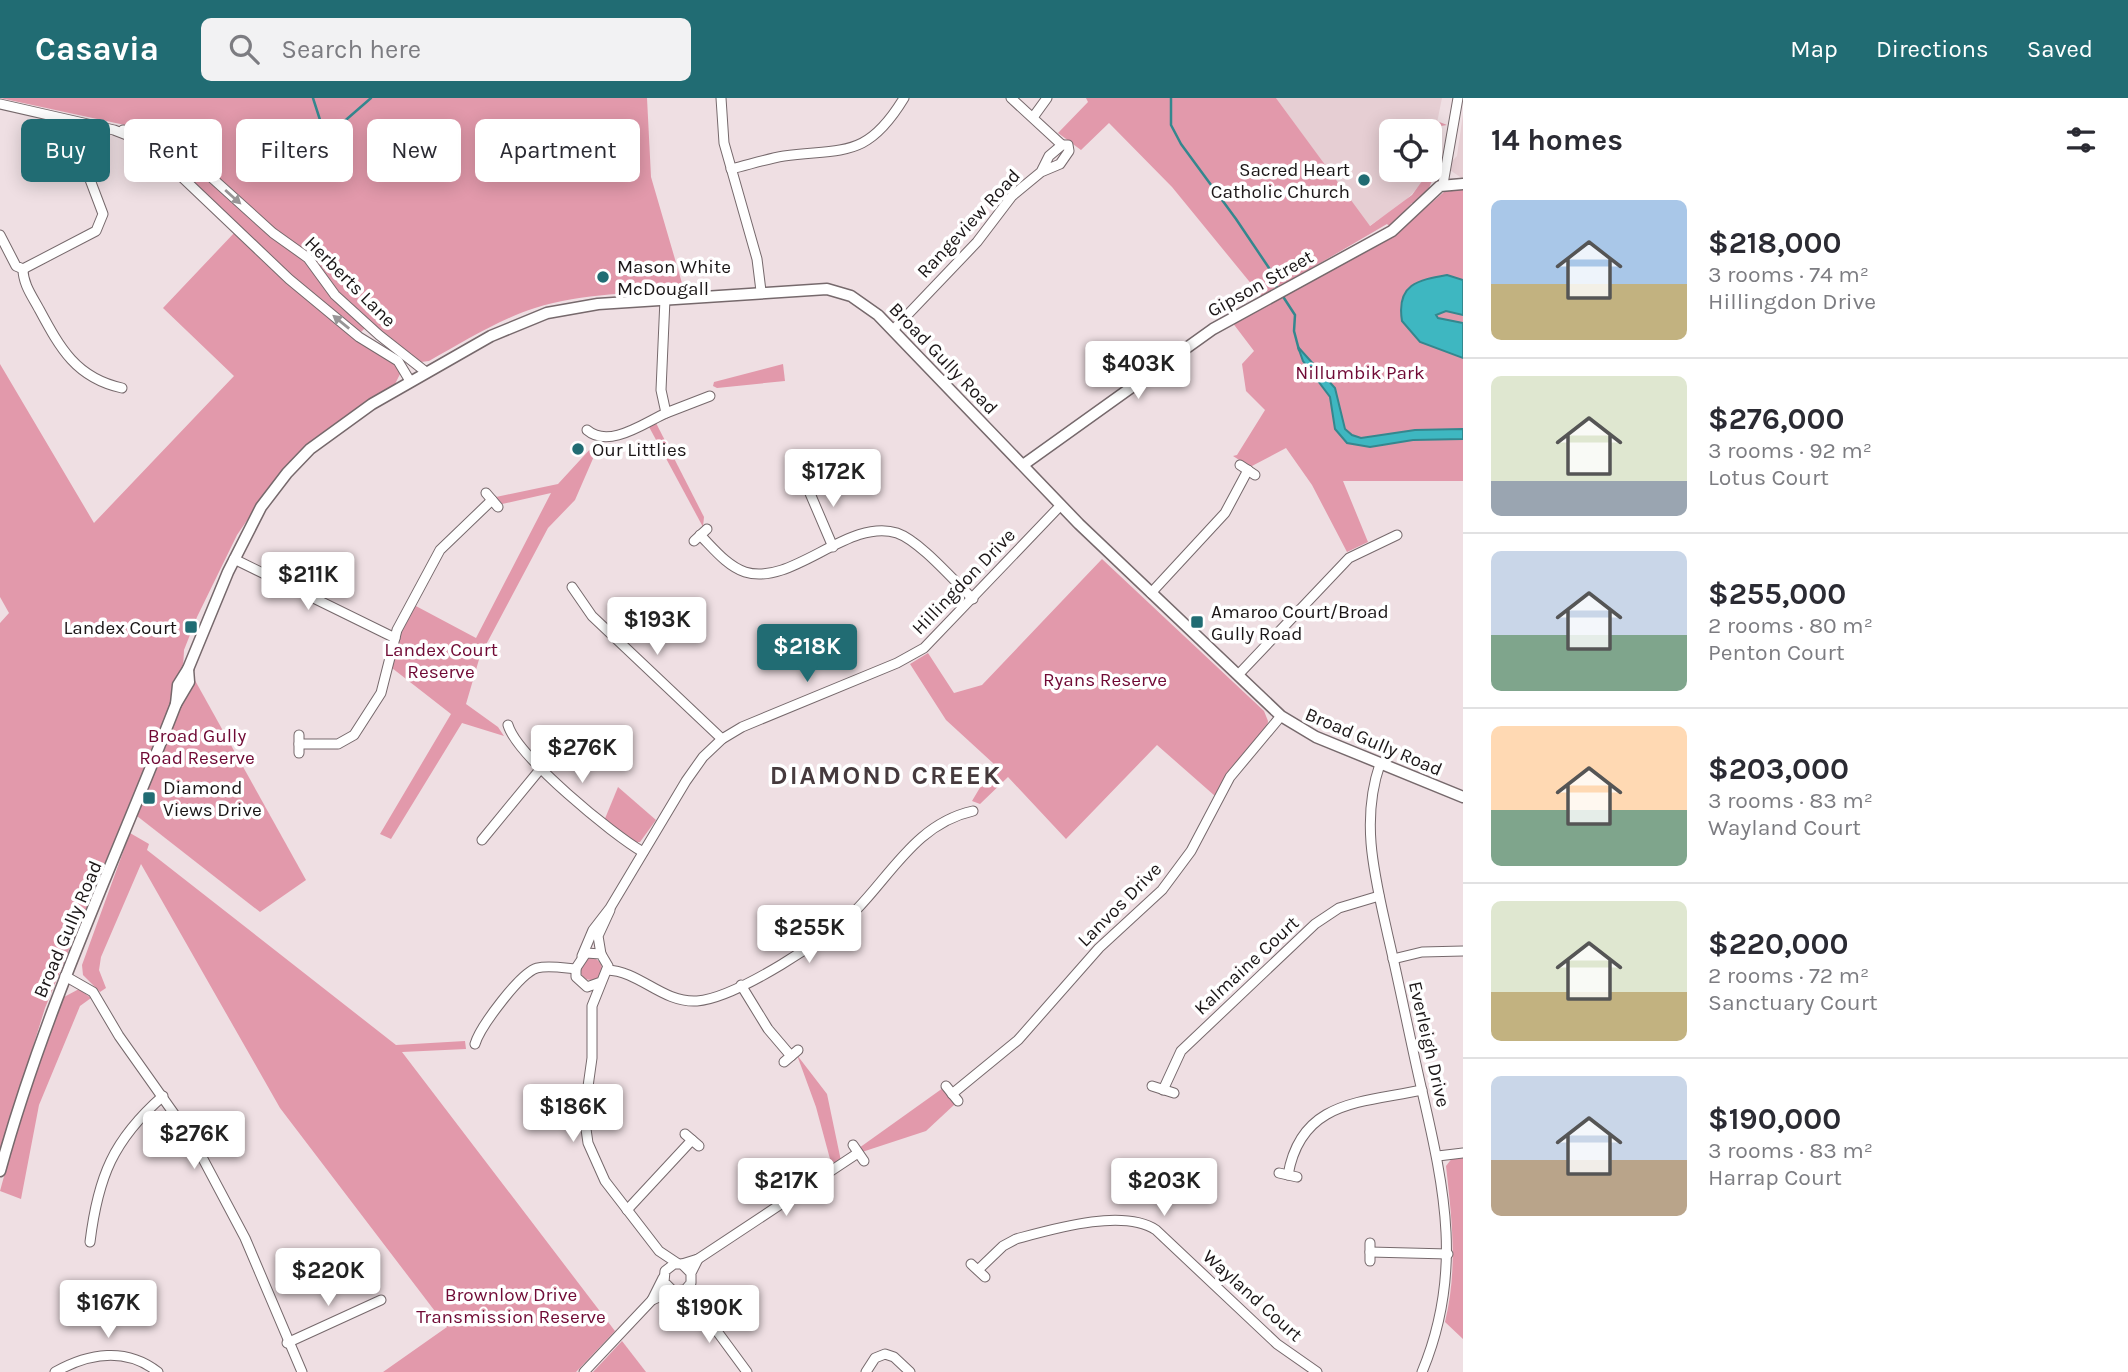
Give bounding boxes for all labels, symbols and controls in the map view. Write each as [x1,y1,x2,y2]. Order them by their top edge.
search box [201,18,691,81]
text: Casavia [35,30,159,68]
icon: search [225,30,263,68]
text: Search here [281,34,421,65]
text: Map [1790,35,1838,63]
text: Directions [1876,35,1989,63]
text: Saved [2027,35,2093,63]
chip: Buy [21,119,110,182]
chip: Rent [124,119,222,182]
chip: Filters [236,119,353,182]
chip: New [367,119,461,182]
chip: Apartment [475,119,640,182]
map controls [1379,119,1442,182]
button: locate [1379,119,1442,182]
icon: filters [2062,121,2100,159]
text: 14 homes [1491,122,1623,158]
place label: Sacred Heart Catholic Church [1211,159,1350,203]
street label: Rangeview Road [913,165,1025,283]
marker: Sacred Heart Catholic Church [1356,172,1372,188]
one-way arrow [224,189,242,205]
text: $218,000 [1708,225,1841,261]
icon: home [1547,228,1631,312]
street label: Herberts Lane [300,232,400,332]
street label: Gipson Street [1204,246,1317,322]
place label: Mason White McDougall [617,256,731,300]
text: 3 rooms · 74 m² [1708,261,1869,288]
marker: Mason White McDougall [595,269,611,285]
text: Hillingdon Drive [1708,288,1876,315]
street label: Broad Gully Road [884,298,1002,419]
one-way arrow [332,315,349,330]
pin: $403K [1089,342,1187,401]
text: $403K [1101,350,1175,377]
park label: Nillumbik Park [1295,362,1425,384]
text: $276,000 [1708,401,1844,437]
icon: home [1547,404,1631,488]
text: 3 rooms · 92 m² [1708,437,1872,464]
place label: Our Littlies [592,439,687,461]
marker: Our Littlies [570,441,586,457]
pin: $172K [784,450,882,509]
text: $172K [801,458,865,485]
text: Lotus Court [1708,464,1829,491]
street label: Hillingdon Drive [908,524,1020,639]
pin: $211K [259,552,357,612]
text: $211K [277,561,339,588]
text: $255,000 [1708,576,1846,612]
icon: home [1547,579,1631,663]
pin: $193K [608,598,706,657]
place label: Amaroo Court/Broad Gully Road [1211,601,1389,645]
text: $193K [623,606,691,633]
text: 2 rooms · 80 m² [1708,612,1873,639]
marker: Amaroo Court/Broad Gully Road [1189,614,1205,630]
place label: Landex Court [63,617,177,639]
marker: Landex Court [183,619,199,635]
pin: $218K [758,624,856,684]
text: $218K [773,633,841,660]
park label: Landex Court Reserve [384,639,498,683]
text: Penton Court [1708,639,1845,666]
park label: Ryans Reserve [1043,669,1167,691]
street label: Broad Gully Road [1302,703,1445,781]
park label: Broad Gully Road Reserve [139,725,255,769]
pin: $276K [533,726,631,785]
text: $276K [547,734,617,761]
text: $203,000 [1708,751,1849,787]
icon: home [1547,754,1631,838]
district label: DIAMOND CREEK [770,760,1002,791]
place label: Diamond Views Drive [163,777,262,821]
text: 3 rooms · 83 m² [1708,787,1873,814]
marker: Diamond Views Drive [141,790,157,806]
text: Wayland Court [1708,814,1861,841]
street label: Broad Gully Road [29,858,107,1001]
street label: Lanvos Drive [1073,858,1166,951]
pin: $255K [760,906,858,965]
street label: Kalmaine Court [1190,912,1303,1020]
text: $255K [773,914,845,941]
text: $220,000 [1708,926,1848,962]
icon: home [1547,929,1631,1013]
text: 2 rooms · 72 m² [1708,962,1869,989]
street label: Everleigh Drive [1404,979,1454,1109]
text: Sanctuary Court [1708,989,1878,1016]
pin: $186K [524,1084,622,1144]
text: $186K [539,1093,607,1120]
text: $190,000 [1708,1101,1841,1137]
icon: home [1547,1104,1631,1188]
pin: $276K [145,1112,243,1171]
text: $276K [159,1120,229,1147]
text: 3 rooms · 83 m² [1708,1137,1873,1164]
pin: $217K [737,1158,835,1218]
pin: $203K [1115,1158,1213,1218]
text: Harrap Court [1708,1164,1842,1191]
text: $217K [754,1167,818,1194]
text: $203K [1127,1167,1201,1194]
street label: Wayland Court [1198,1245,1307,1346]
pin: $220K [279,1248,377,1308]
text: $220K [291,1257,365,1284]
pin: $167K [59,1280,157,1340]
park label: Brownlow Drive Transmission Reserve [416,1284,606,1328]
pin: $190K [660,1286,758,1345]
text: $167K [76,1289,140,1316]
text: $190K [675,1294,743,1321]

